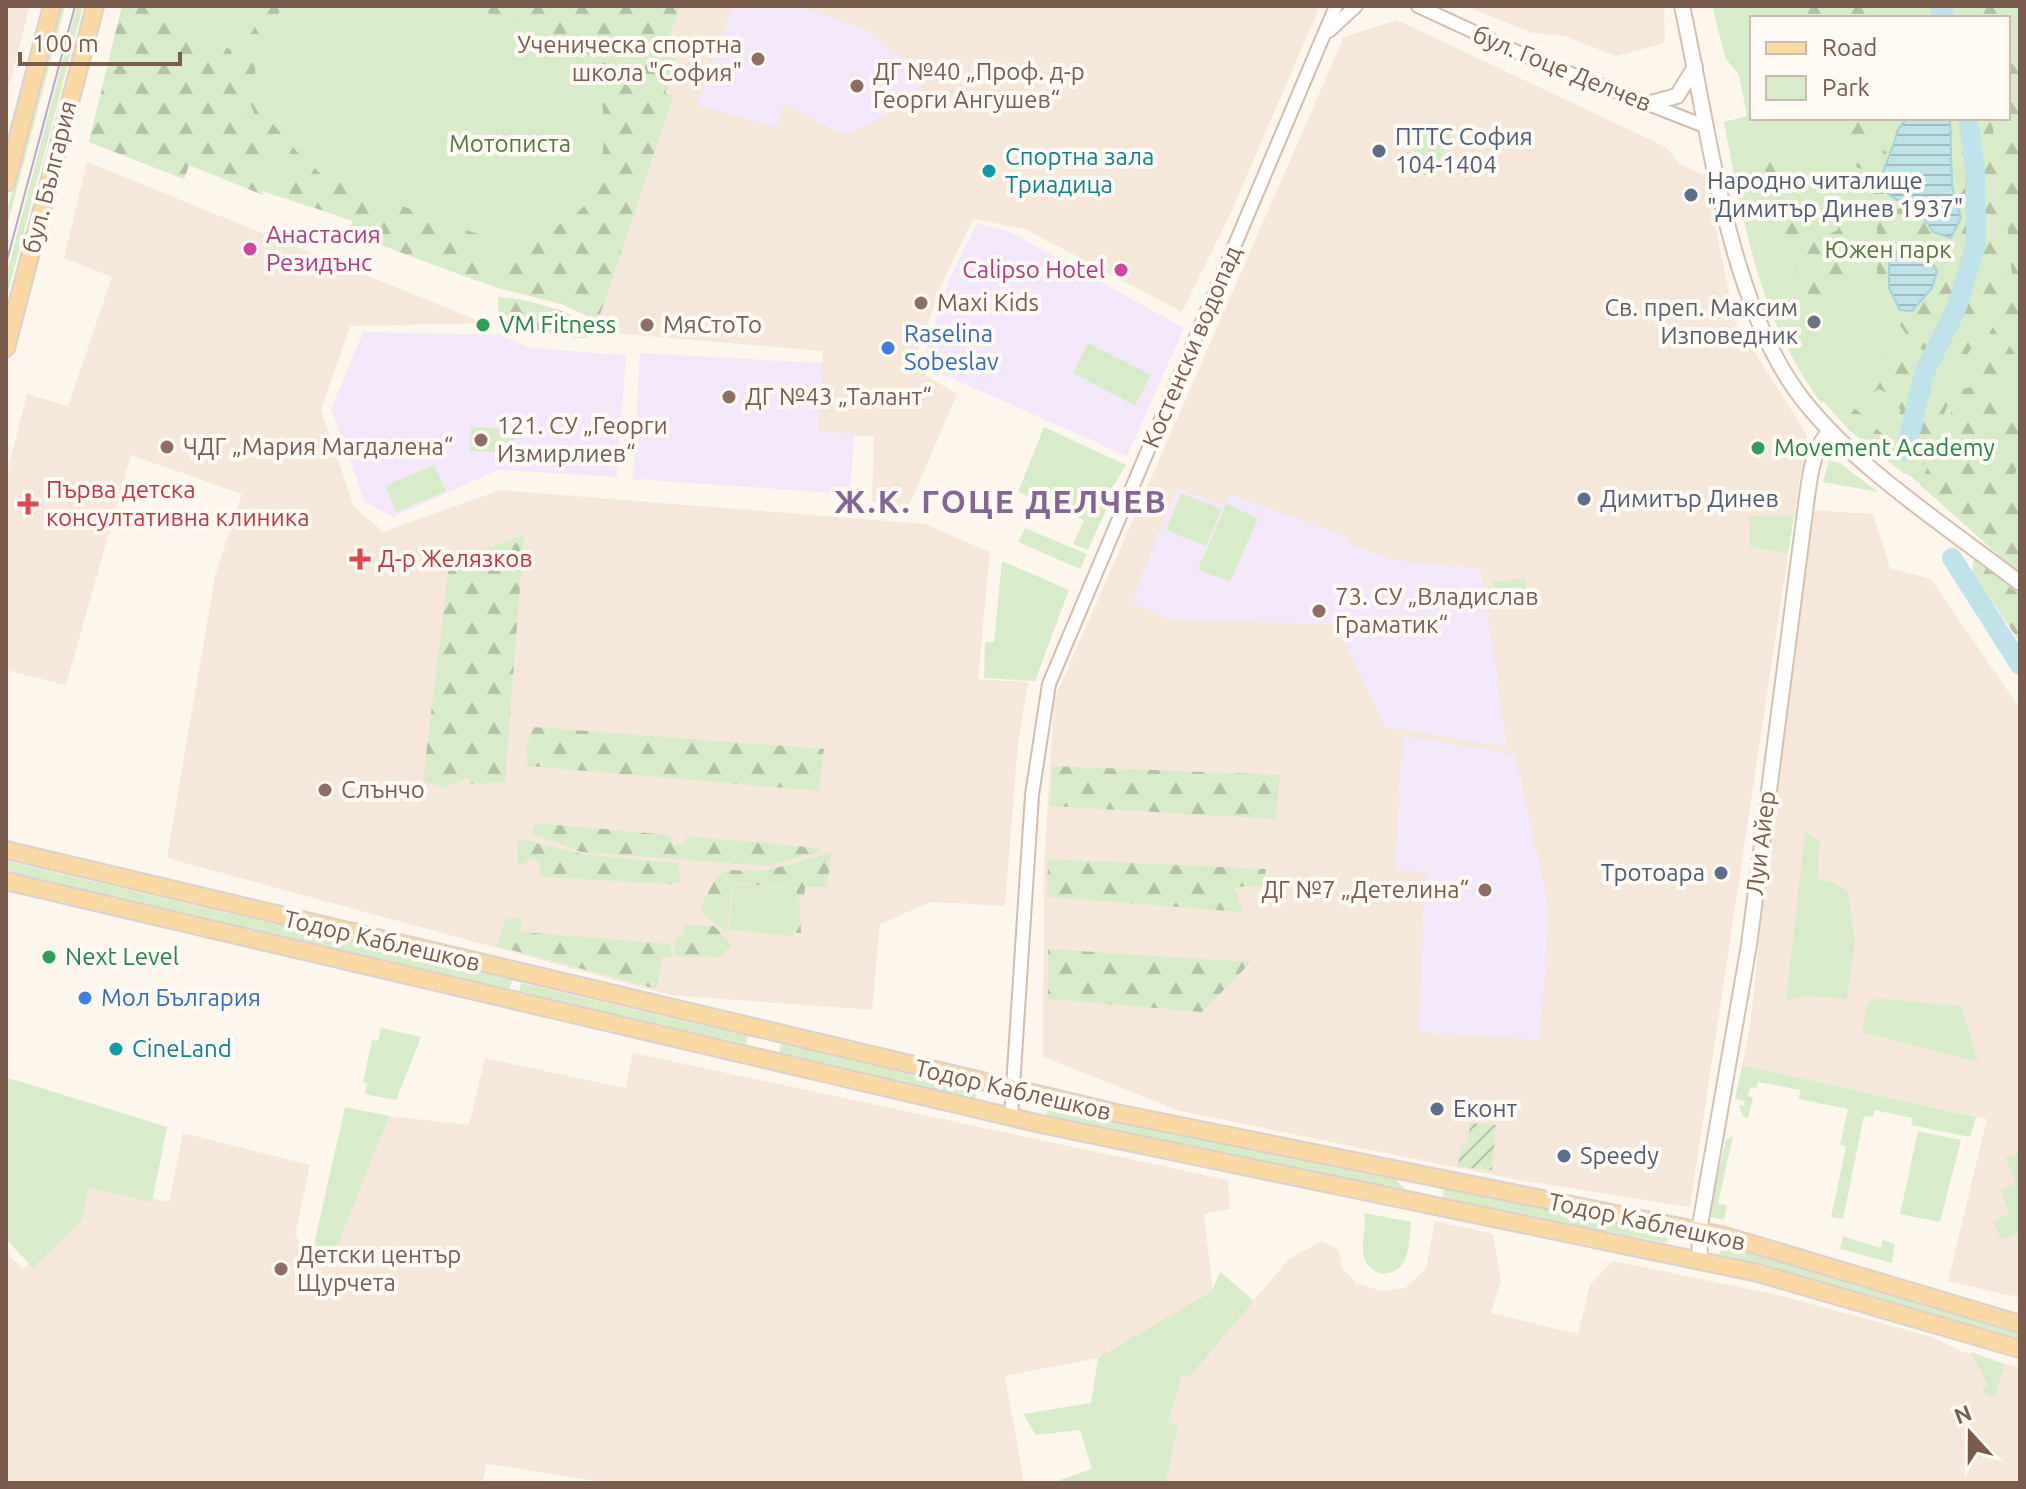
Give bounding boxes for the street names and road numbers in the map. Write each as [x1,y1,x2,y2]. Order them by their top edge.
street label: бул. Гоце Делчев [1469,20,1655,117]
street label: бул. България [18,98,82,256]
street label: Костенски водопад [1137,242,1246,452]
street label: Луи Айер [1741,789,1780,897]
street label: Тодор Каблешков [281,905,483,976]
street label: Тодор Каблешков [912,1054,1114,1125]
street label: Тодор Каблешков [1546,1187,1748,1256]

